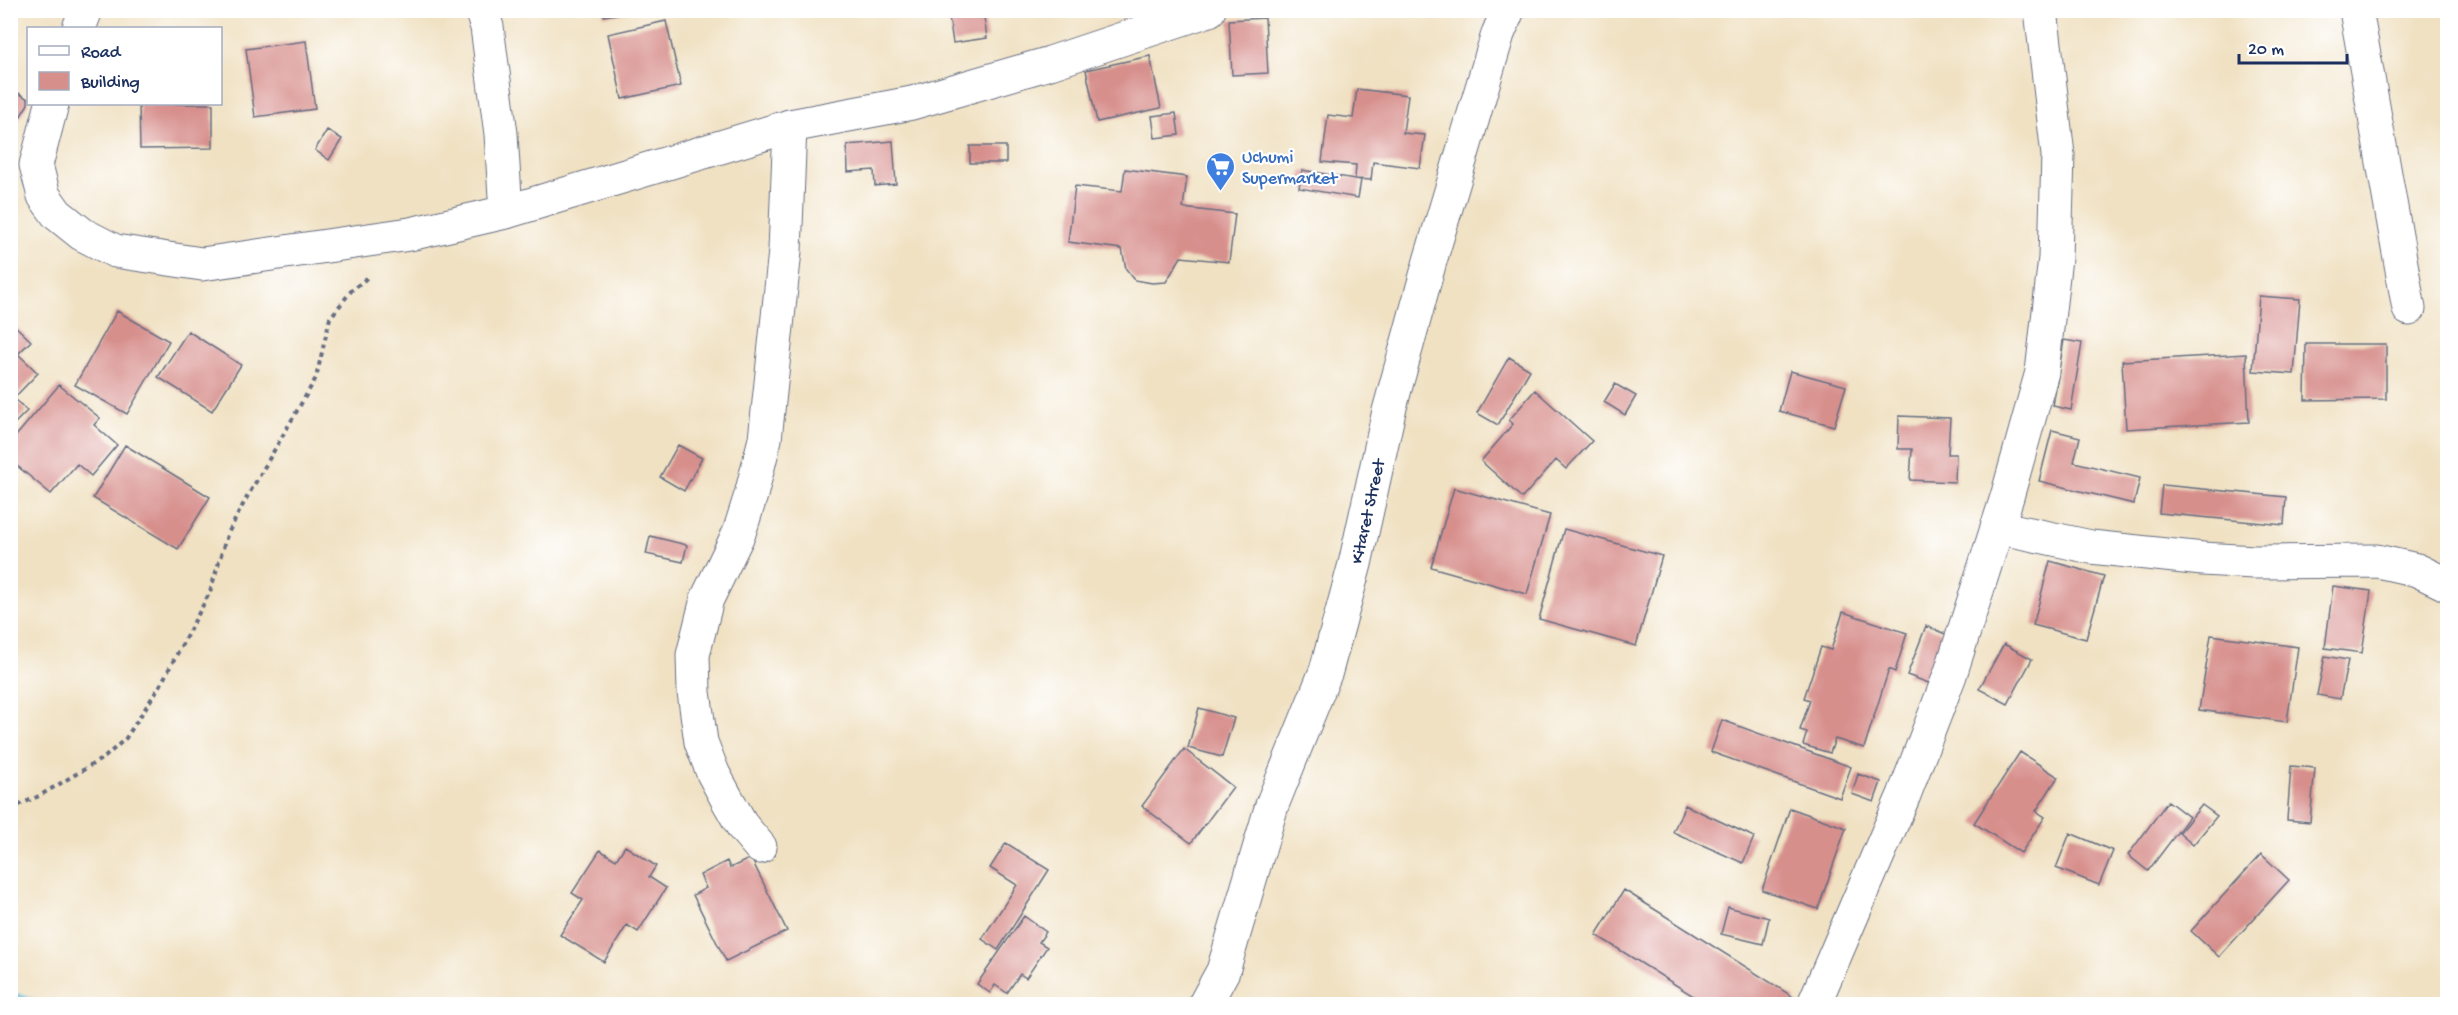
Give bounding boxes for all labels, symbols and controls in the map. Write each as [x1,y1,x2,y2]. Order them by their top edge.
legend [27,27,222,105]
scale bar [2239,27,2347,65]
text: 20 m [2248,40,2284,61]
text: Road [81,43,122,64]
text: Building [80,73,140,94]
place label: Uchumi Supermarket [1242,148,1339,190]
supermarket icon: Uchumi Supermarket [1205,150,1237,192]
street label: Kitaret Street [1347,456,1391,566]

